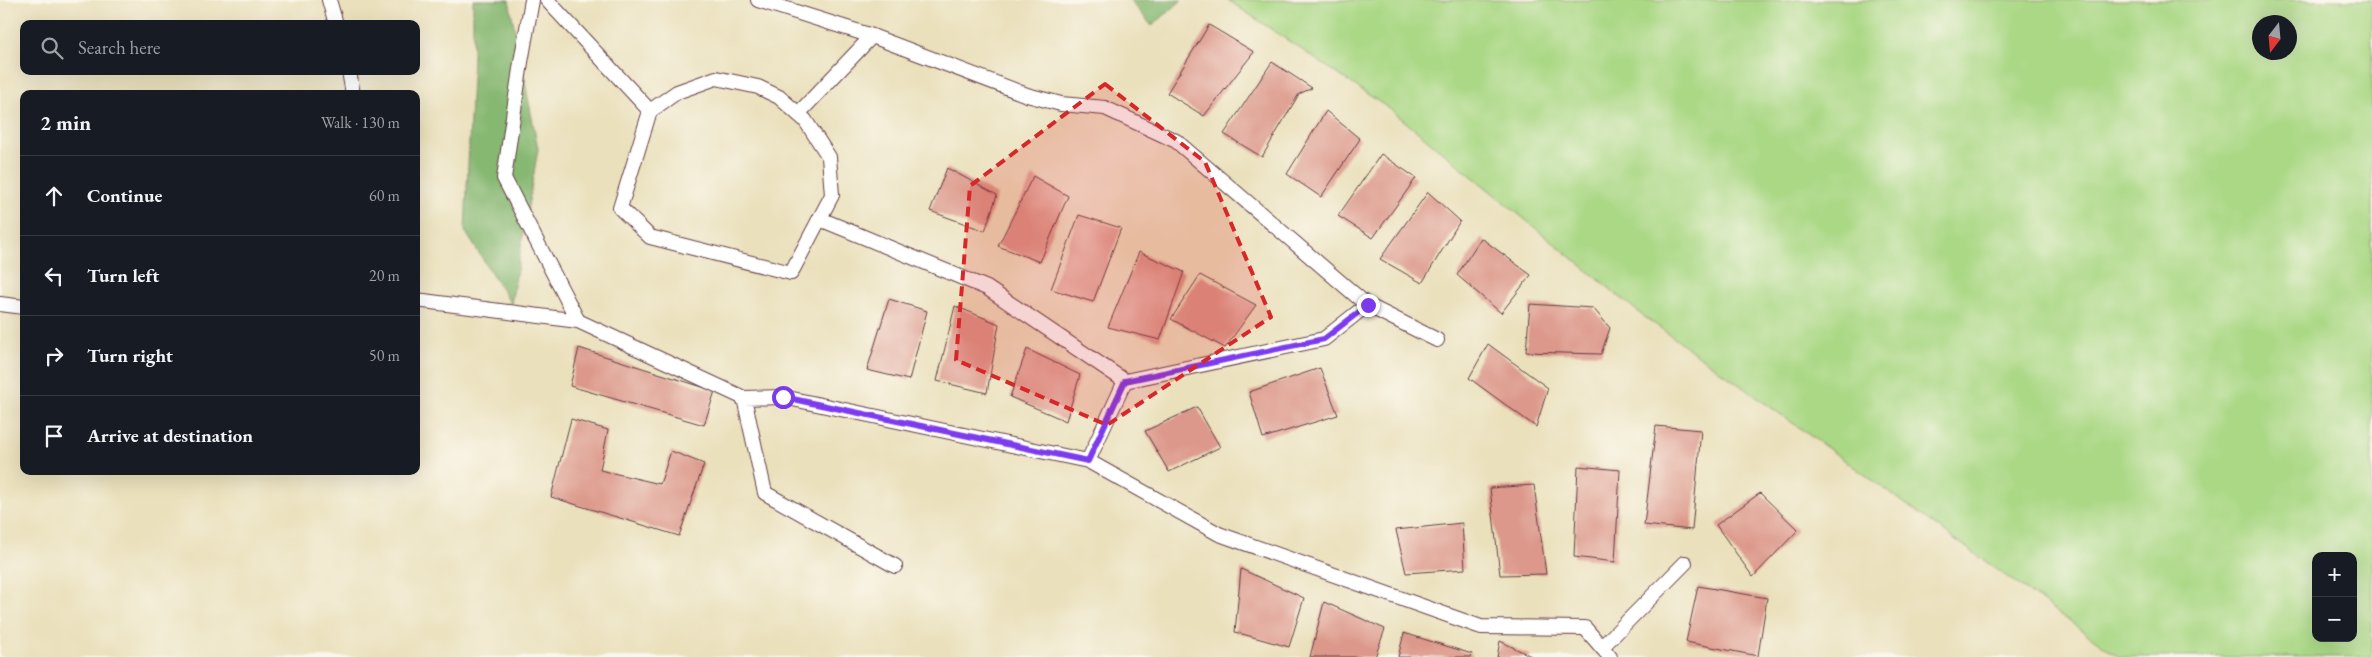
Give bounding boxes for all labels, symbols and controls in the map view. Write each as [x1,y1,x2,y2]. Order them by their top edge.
north arrow [2252,15,2297,60]
search box [20,20,420,75]
icon: search [38,34,66,62]
text: Search here [78,35,160,60]
text: 2 min [40,109,91,136]
text: Walk · 130 m [321,112,400,133]
icon: ahead [40,182,68,210]
text: Continue [87,183,162,208]
text: 60 m [369,185,400,206]
icon: left [40,262,68,290]
text: Turn left [87,263,159,288]
text: 20 m [369,265,400,286]
route end [1357,294,1380,317]
icon: right [40,342,68,370]
text: Turn right [87,343,173,368]
text: 50 m [369,345,400,366]
route start [772,386,795,409]
icon: arrive [40,422,68,450]
text: Arrive at destination [87,423,253,448]
map controls [2312,552,2357,642]
button: + [2312,552,2357,597]
button: − [2312,597,2357,642]

